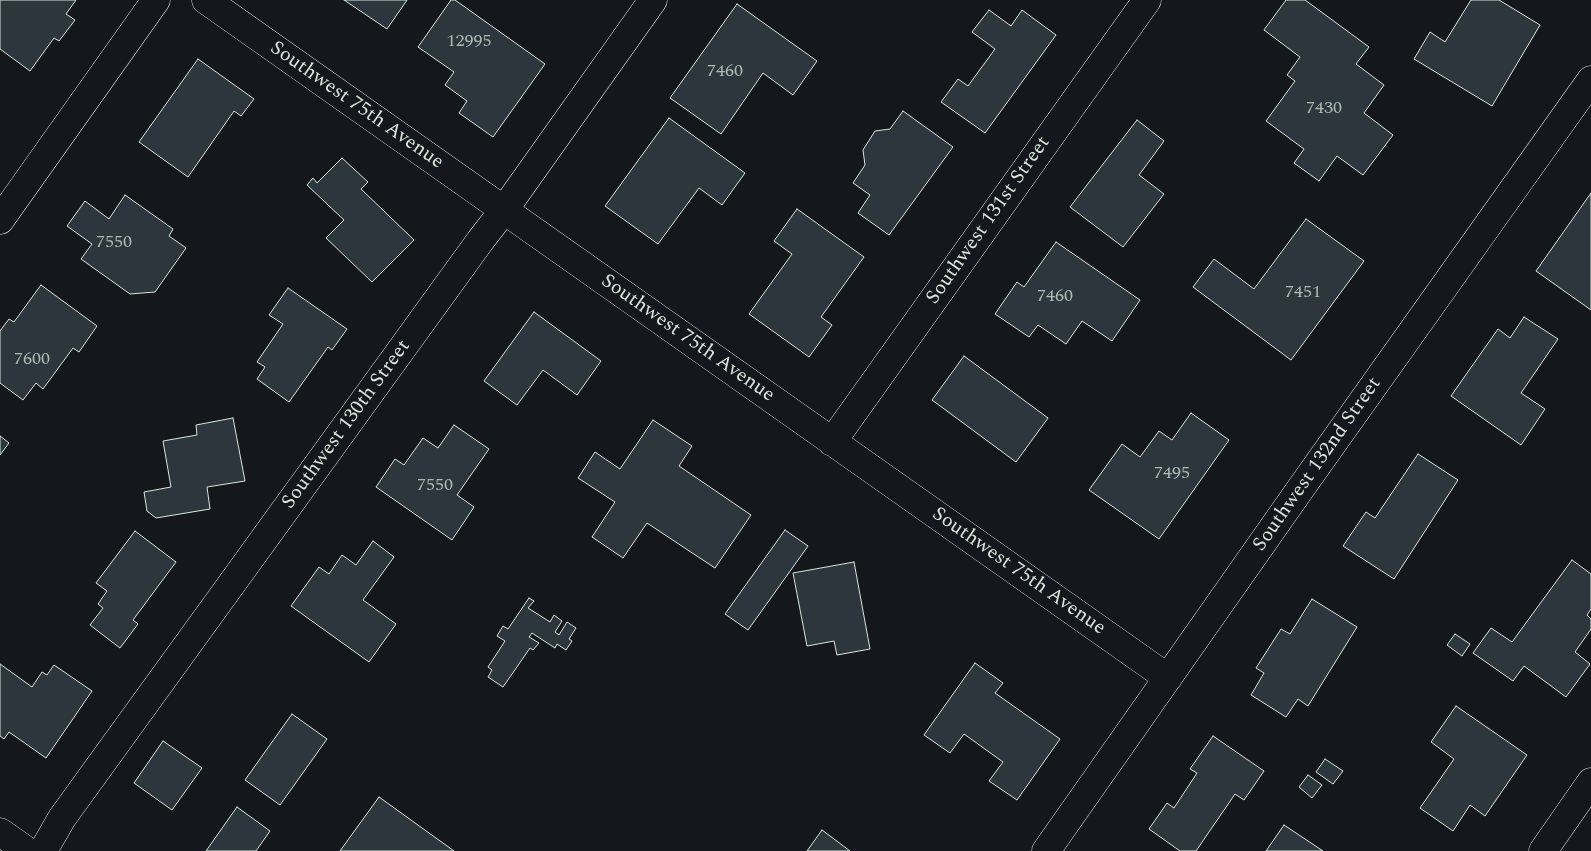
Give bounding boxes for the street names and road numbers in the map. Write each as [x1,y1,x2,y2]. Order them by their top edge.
street label: Southwest 75th Avenue [265,37,447,175]
street label: Southwest 131st Street [922,132,1056,310]
street label: Southwest 75th Avenue [596,270,778,408]
street label: Southwest 130th Street [278,336,416,514]
street label: Southwest 132nd Street [1249,373,1387,557]
street label: Southwest 75th Avenue [927,503,1109,641]

